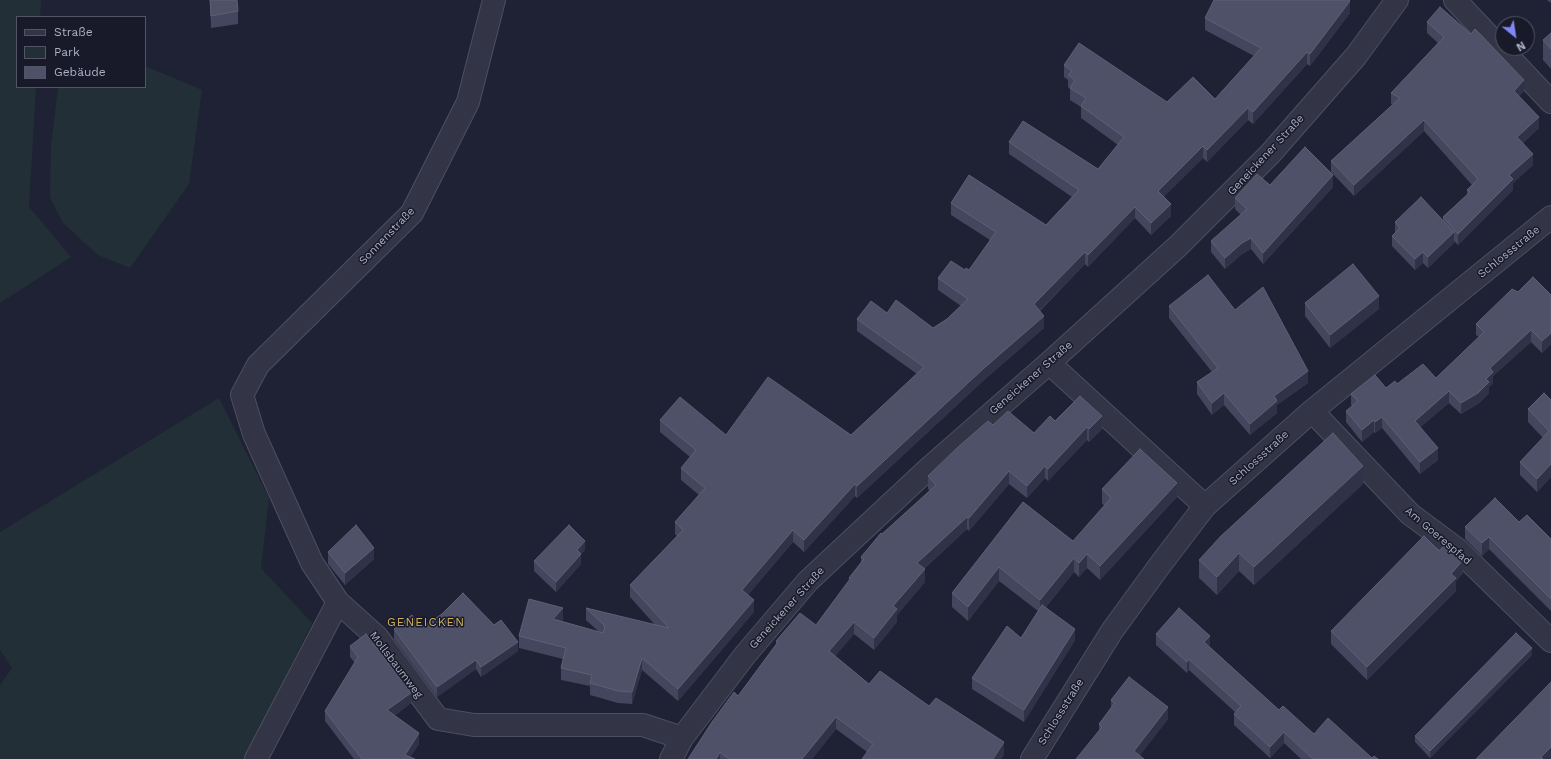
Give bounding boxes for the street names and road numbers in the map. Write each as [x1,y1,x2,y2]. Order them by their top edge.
street label: Geneickener Straße [1225,112,1307,198]
street label: Sonnenstraße [356,205,418,267]
street label: Schlossstraße [1475,223,1543,281]
street label: Geneickener Straße [987,338,1075,418]
street label: Schlossstraße [1226,428,1292,488]
street label: Am Goerespfad [1402,504,1474,568]
street label: Geneickener Straße [747,564,827,652]
street label: Mollsbaumweg [367,629,425,701]
street label: Schlossstraße [1035,676,1087,748]

